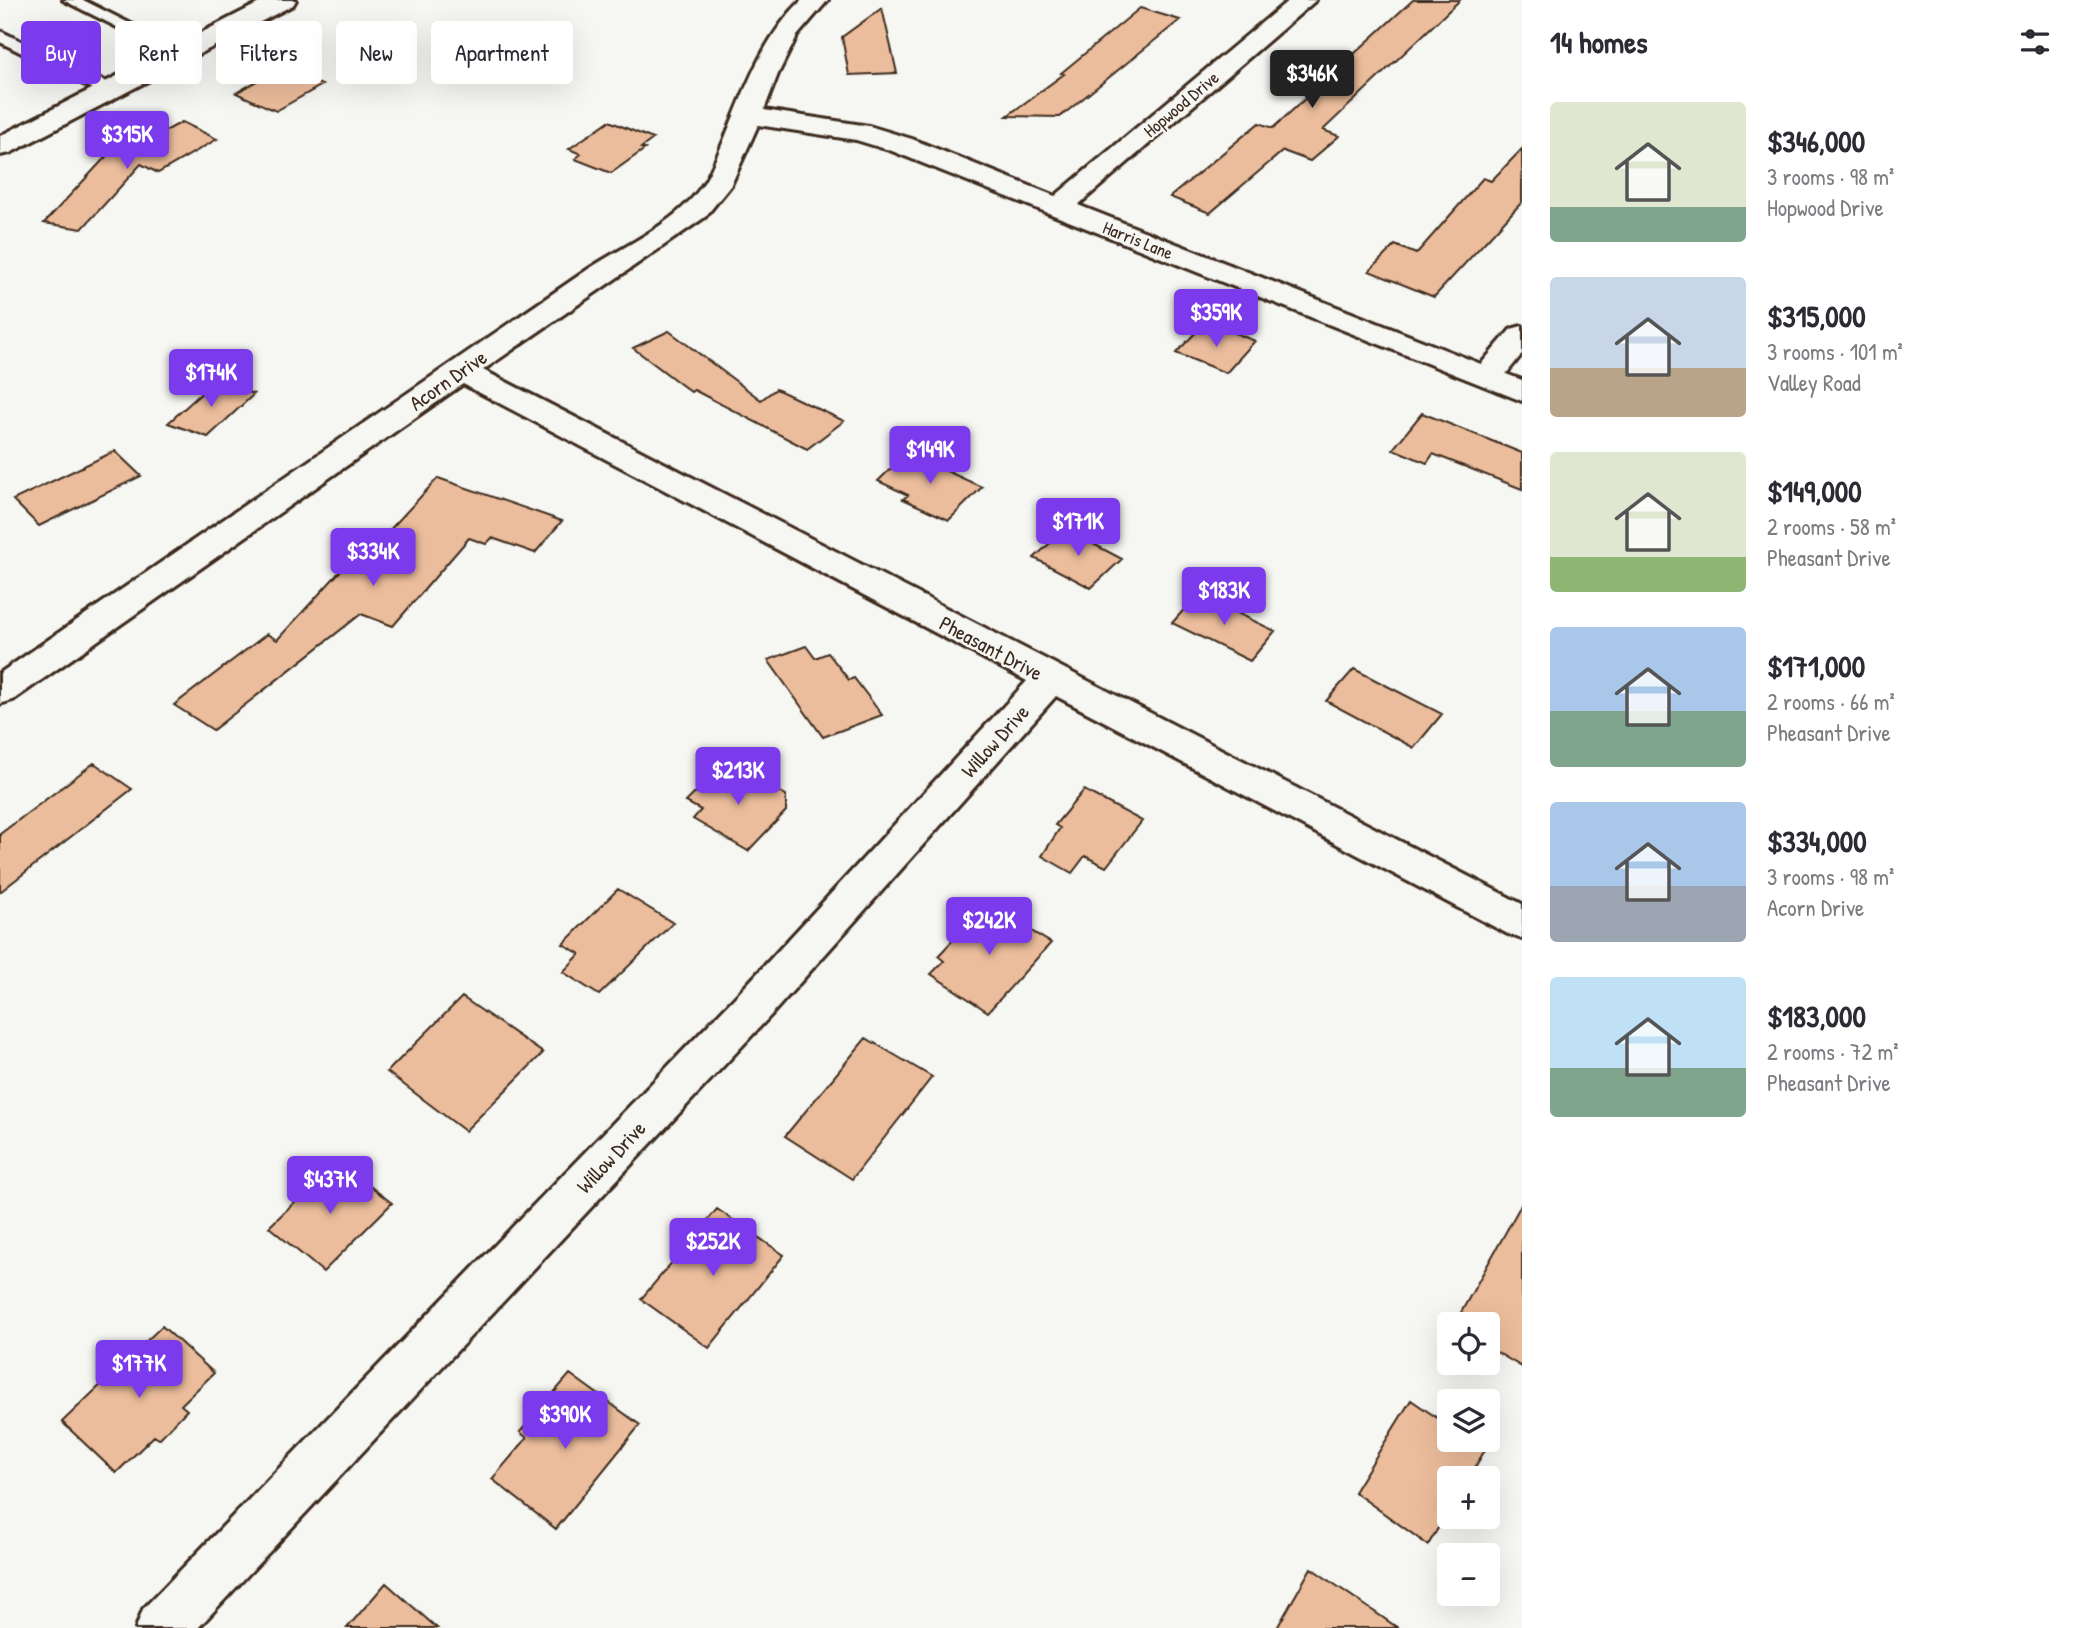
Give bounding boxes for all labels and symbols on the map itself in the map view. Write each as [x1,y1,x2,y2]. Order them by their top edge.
pin: $346K [1263,50,1361,110]
street label: Hopwood Drive [1138,65,1224,143]
pin: $315K [78,111,176,171]
street label: Harris Lane [1099,215,1177,265]
pin: $359K [1167,290,1265,349]
street label: Acorn Drive [403,343,493,417]
pin: $174K [162,350,260,409]
pin: $149K [881,426,979,486]
pin: $171K [1029,498,1127,558]
pin: $334K [324,528,422,588]
pin: $183K [1175,568,1273,627]
street label: Pheasant Drive [934,609,1048,687]
street label: Willow Drive [954,698,1036,784]
pin: $213K [689,748,787,807]
pin: $242K [940,898,1038,957]
street label: Willow Drive [570,1114,652,1200]
pin: $437K [281,1156,379,1216]
pin: $252K [664,1218,762,1278]
pin: $177K [90,1340,188,1400]
pin: $390K [516,1392,614,1451]

